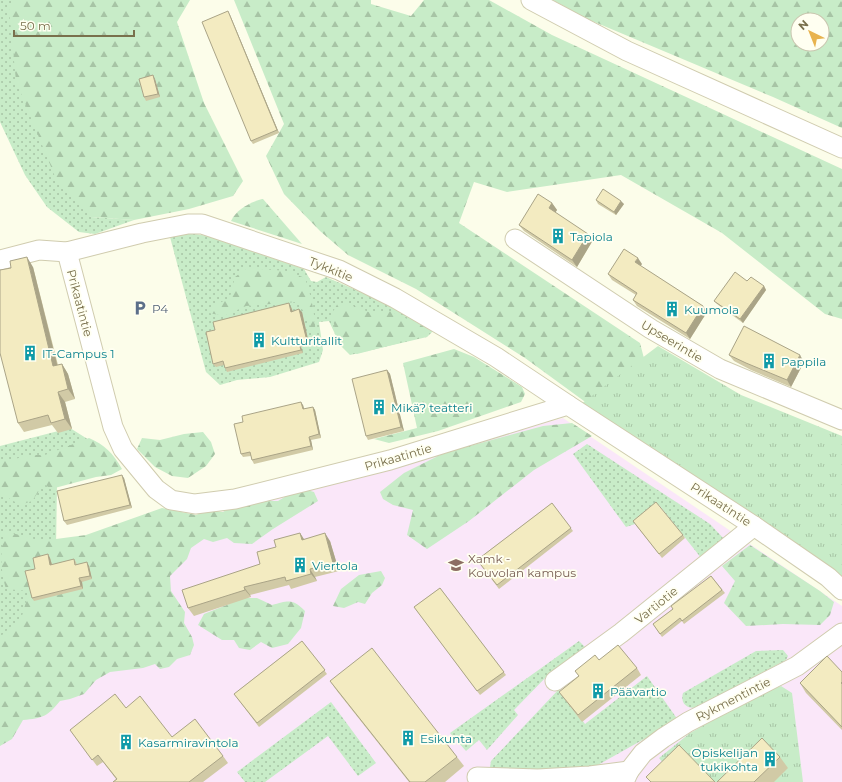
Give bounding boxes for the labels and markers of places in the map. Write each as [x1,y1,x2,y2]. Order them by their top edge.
building icon: Tapiola [549,227,567,245]
place label: Tapiola [570,229,613,244]
parking icon: P4 [131,299,149,317]
building icon: Kuumola [663,300,681,318]
place label: P4 [152,301,168,316]
place label: Kuumola [684,302,739,317]
building icon: Kultturitallit [250,331,268,349]
place label: Kultturitallit [271,333,342,348]
building icon: IT-Campus 1 [21,344,39,362]
place label: IT-Campus 1 [42,346,115,361]
building icon: Pappila [760,352,778,370]
place label: Pappila [781,354,826,369]
building icon: Mikä? teatteri [370,398,388,416]
place label: Mikä? teatteri [391,400,473,415]
place label: Xamk - Kouvolan kampus [468,551,576,580]
building icon: Viertola [291,556,309,574]
school or university icon: Xamk - Kouvolan kampus [447,556,465,574]
place label: Viertola [312,558,358,573]
building icon: Päävartio [589,682,607,700]
place label: Päävartio [610,684,666,699]
building icon: Esikunta [399,729,417,747]
place label: Esikunta [420,731,472,746]
building icon: Kasarmiravintola [117,733,135,751]
place label: Kasarmiravintola [138,735,239,750]
place label: Opiskelijan tukikohta [692,745,758,774]
building icon: Opiskelijan tukikohta [761,750,779,768]

